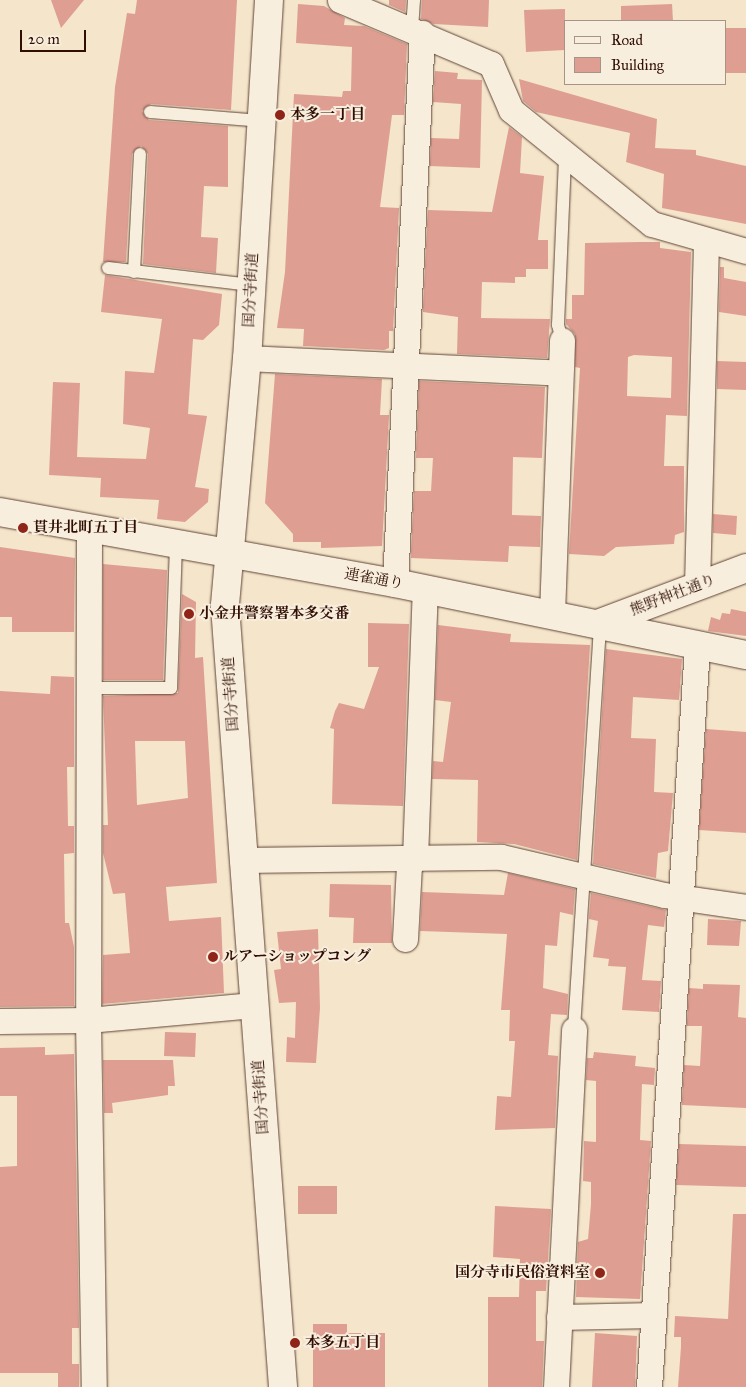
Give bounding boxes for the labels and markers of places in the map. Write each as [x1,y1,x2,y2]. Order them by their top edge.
place label: 本多一丁目 [290,106,365,124]
marker: 本多一丁目 [274,109,286,121]
place label: 貫井北町五丁目 [33,519,138,537]
marker: 貫井北町五丁目 [17,522,29,534]
place label: 小金井警察署本多交番 [199,605,349,623]
marker: 小金井警察署本多交番 [183,608,195,620]
place label: ルアーショップコング [223,948,373,966]
marker: ルアーショップコング [207,951,219,963]
place label: 国分寺市民俗資料室 [455,1264,590,1282]
marker: 国分寺市民俗資料室 [594,1267,606,1279]
place label: 本多五丁目 [305,1334,380,1352]
marker: 本多五丁目 [289,1337,301,1349]

